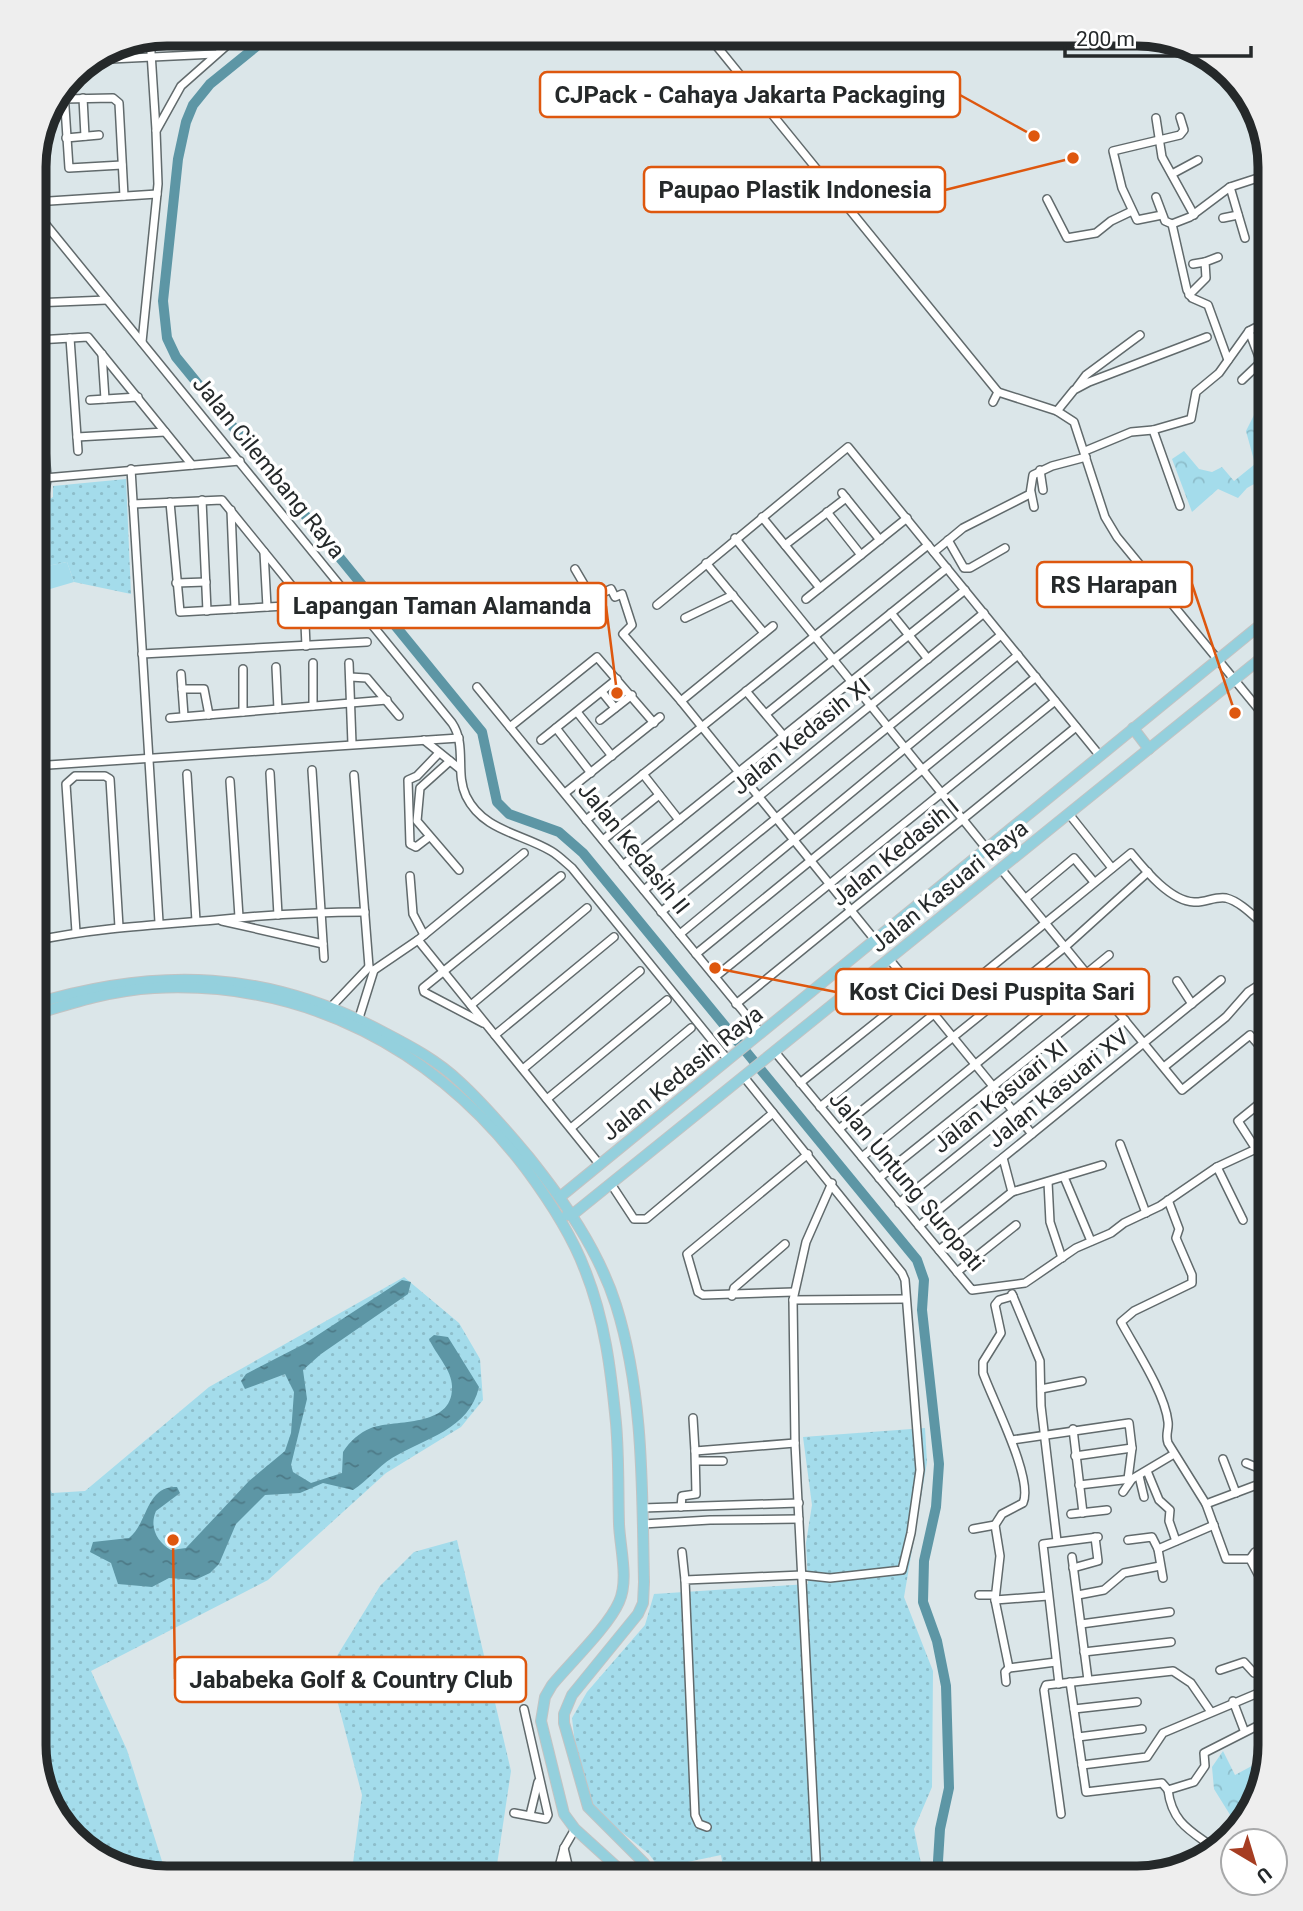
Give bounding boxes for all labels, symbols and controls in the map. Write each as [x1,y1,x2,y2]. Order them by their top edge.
scale bar [1065,14,1250,58]
text: 200 m [1076,27,1135,51]
callout: CJPack - Cahaya Jakarta Packaging [540,72,960,117]
text: CJPack - Cahaya Jakarta Packaging [554,81,946,109]
callout: Paupao Plastik Indonesia [644,167,945,212]
text: Paupao Plastik Indonesia [658,176,932,204]
street label: Jalan Cilembang Raya [187,371,350,564]
callout: RS Harapan [1037,562,1192,607]
text: RS Harapan [1051,571,1177,599]
callout: Lapangan Taman Alamanda [278,583,606,628]
text: Lapangan Taman Alamanda [293,592,592,620]
street label: Jalan Kedasih XI [727,672,876,800]
street label: Jalan Kedasih II [572,777,695,920]
street label: Jalan Kedasih I [826,793,964,912]
street label: Jalan Kasuari Raya [865,815,1033,958]
callout: Kost Cici Desi Puspita Sari [836,969,1149,1014]
text: Kost Cici Desi Puspita Sari [849,978,1135,1006]
street label: Jalan Kedasih Raya [596,1000,768,1147]
street label: Jalan Kasuari XV [982,1023,1135,1154]
street label: Jalan Kasuari XI [928,1034,1073,1159]
street label: Jalan Untung Suropati [824,1086,990,1277]
callout: Jababeka Golf & Country Club [175,1657,526,1702]
text: Jababeka Golf & Country Club [189,1666,513,1694]
north arrow [1219,1827,1289,1897]
text: U [1252,1862,1276,1888]

